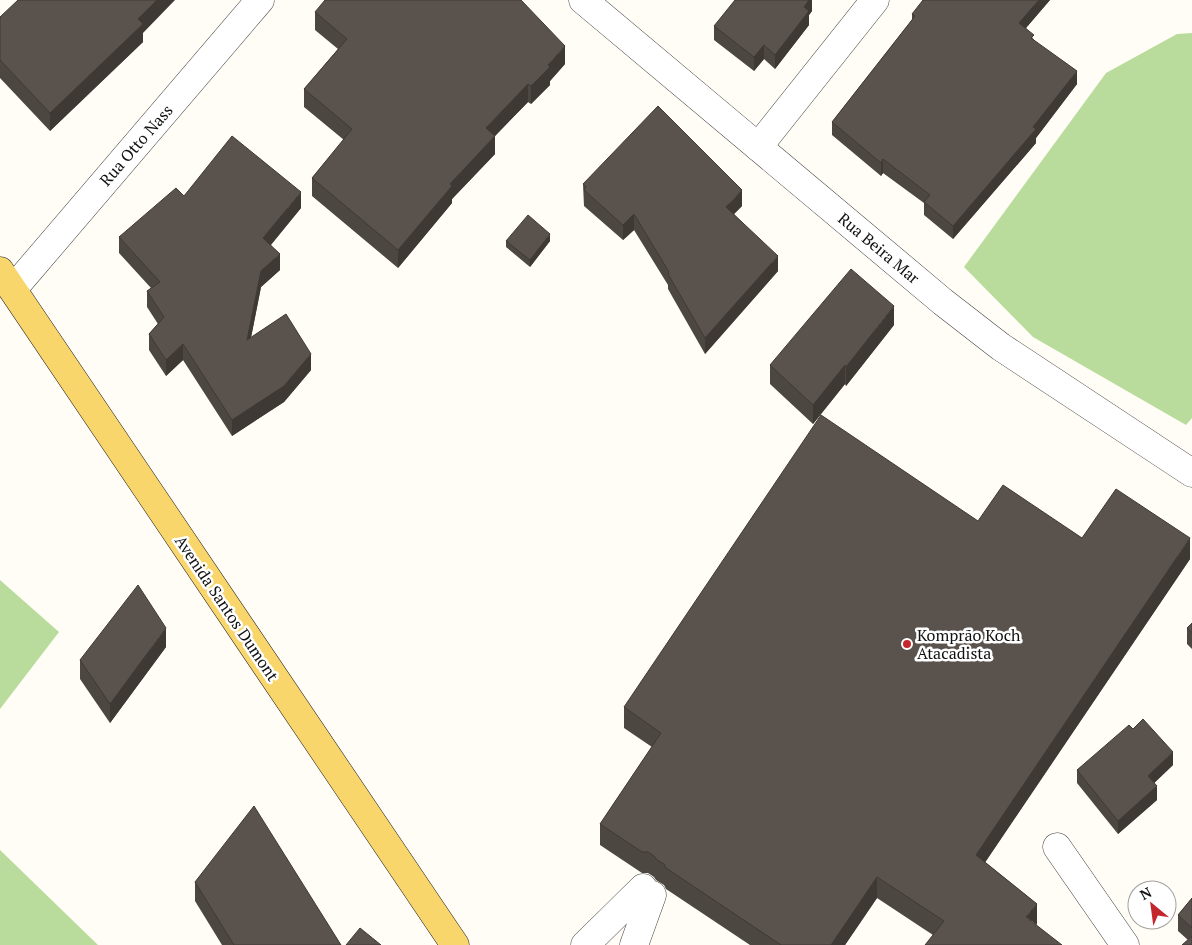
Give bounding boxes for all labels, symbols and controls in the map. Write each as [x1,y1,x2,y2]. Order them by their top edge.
street label: Rua Otto Nass [94,99,178,190]
street label: Rua Beira Mar [834,207,925,289]
street label: Avenida Santos Dumont [170,531,284,685]
place label: Komprão Koch Atacadista [917,624,1021,664]
marker: Komprão Koch Atacadista [901,638,913,650]
north arrow [1127,880,1177,930]
text: N [1136,882,1155,904]

